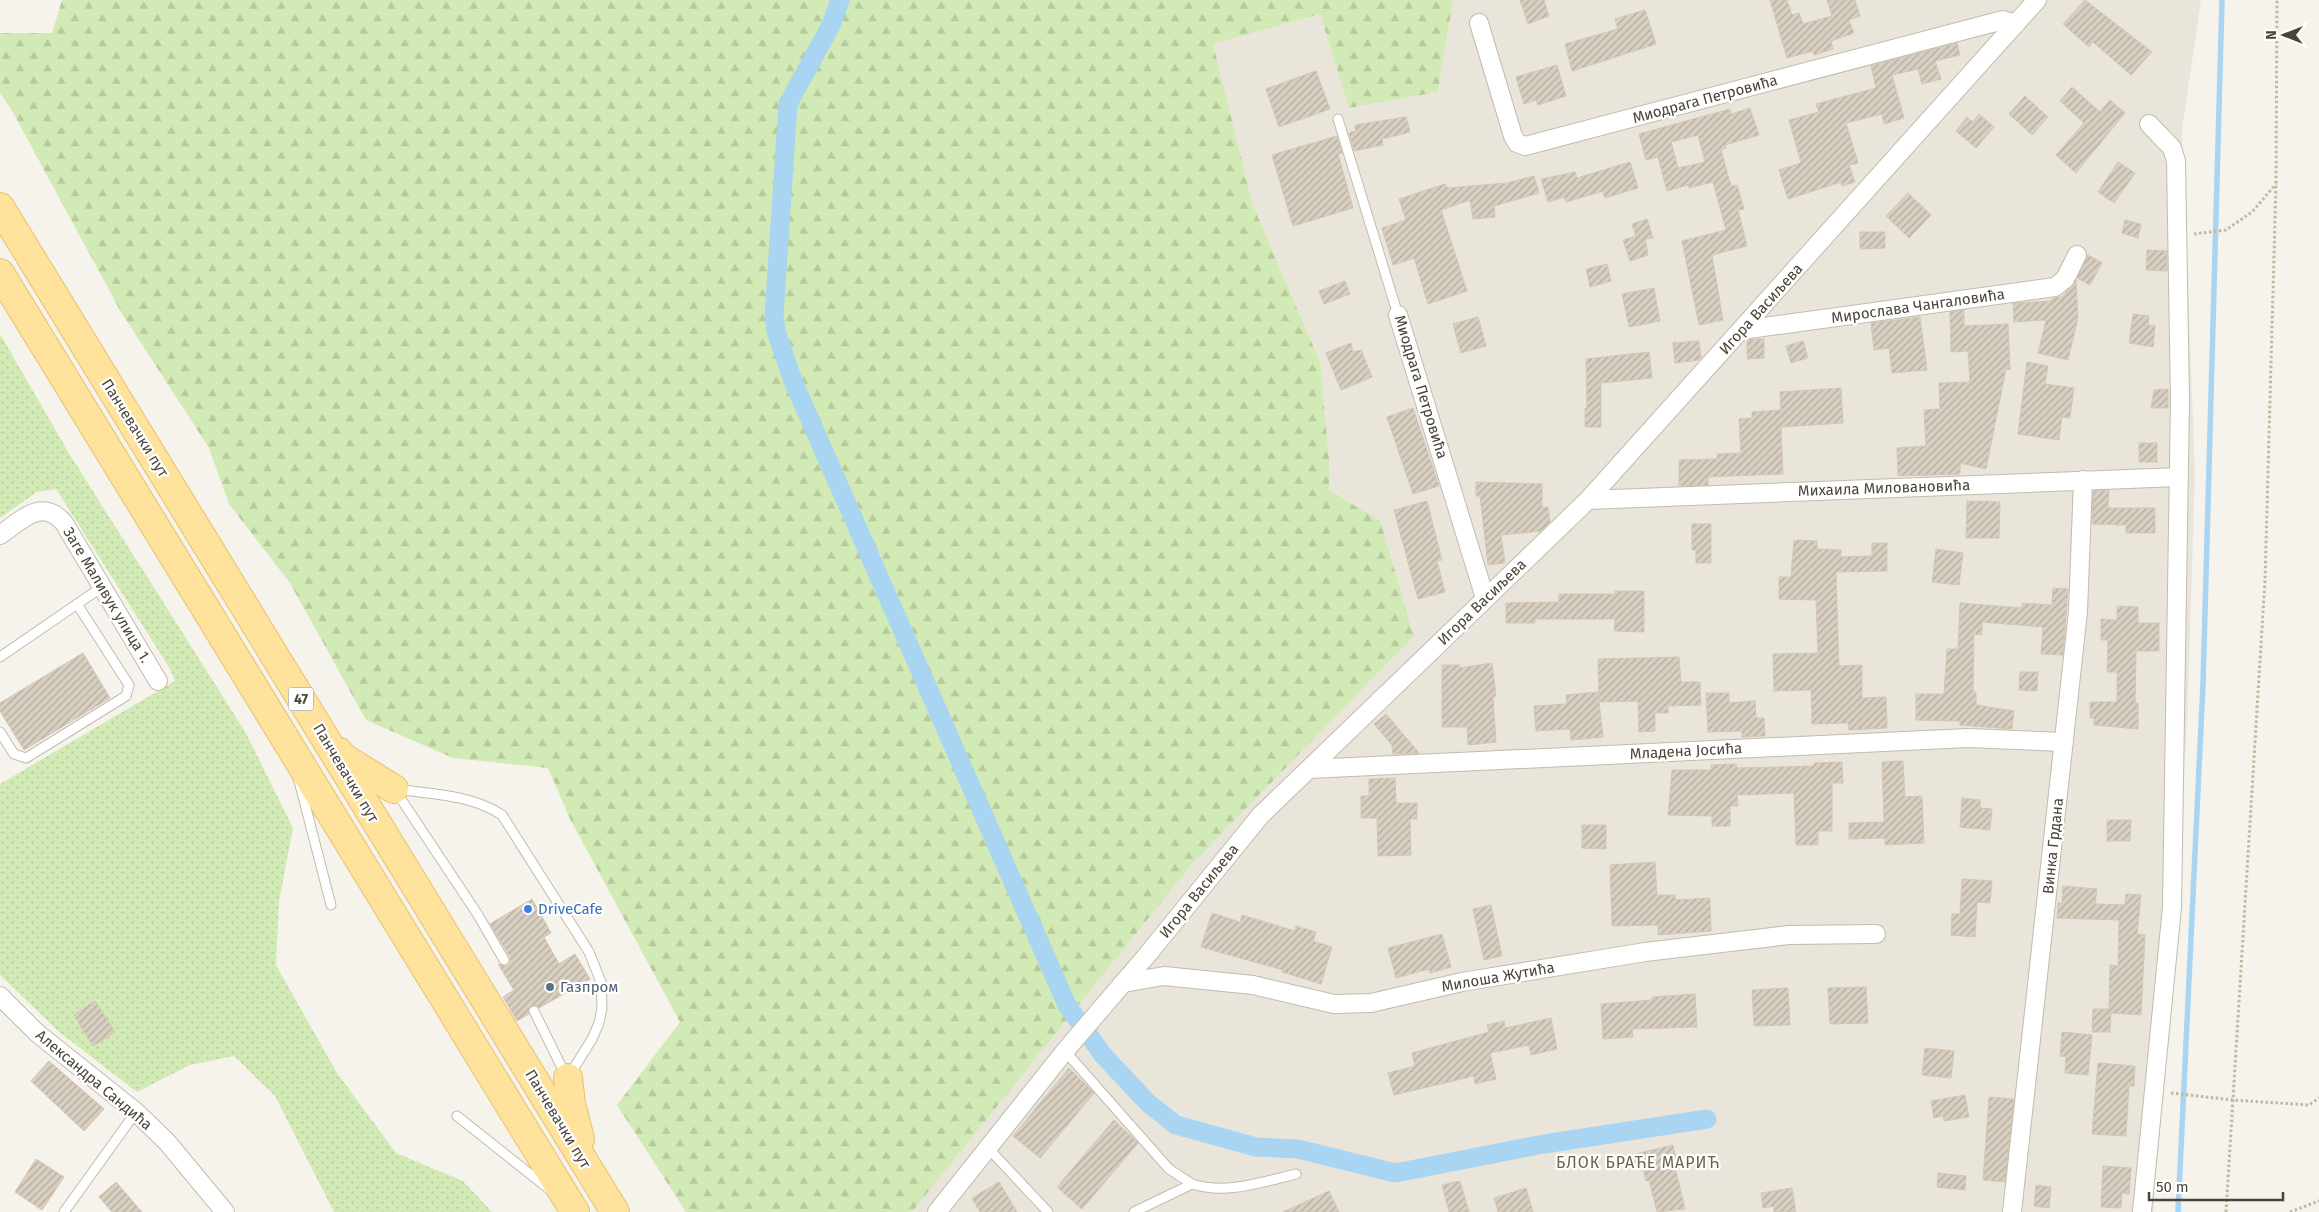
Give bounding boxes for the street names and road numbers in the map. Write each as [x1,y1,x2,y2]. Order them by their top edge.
street label: Миодрага Петровића [1631,71,1779,127]
street label: Игора Васиљева [1716,260,1806,358]
street label: Мирослава Чангаловића [1830,285,2006,327]
street label: Миодрага Петровића [1391,313,1451,461]
street label: Панчевачки пут [98,376,172,481]
street label: Михаила Миловановића [1798,476,1970,500]
street label: Заге Маливук улица 1. [59,524,155,666]
street label: Игора Васиљева [1434,555,1530,649]
road number: 47 [288,688,314,711]
street label: Панчевачки пут [309,720,383,826]
street label: Младена Јосића [1629,739,1743,763]
street label: Винка Грдана [2039,797,2067,895]
street label: Игора Васиљева [1156,840,1242,942]
street label: Милоша Жутића [1440,958,1556,996]
street label: Александра Сандића [32,1026,156,1134]
street label: Панчевачки пут [521,1066,595,1172]

